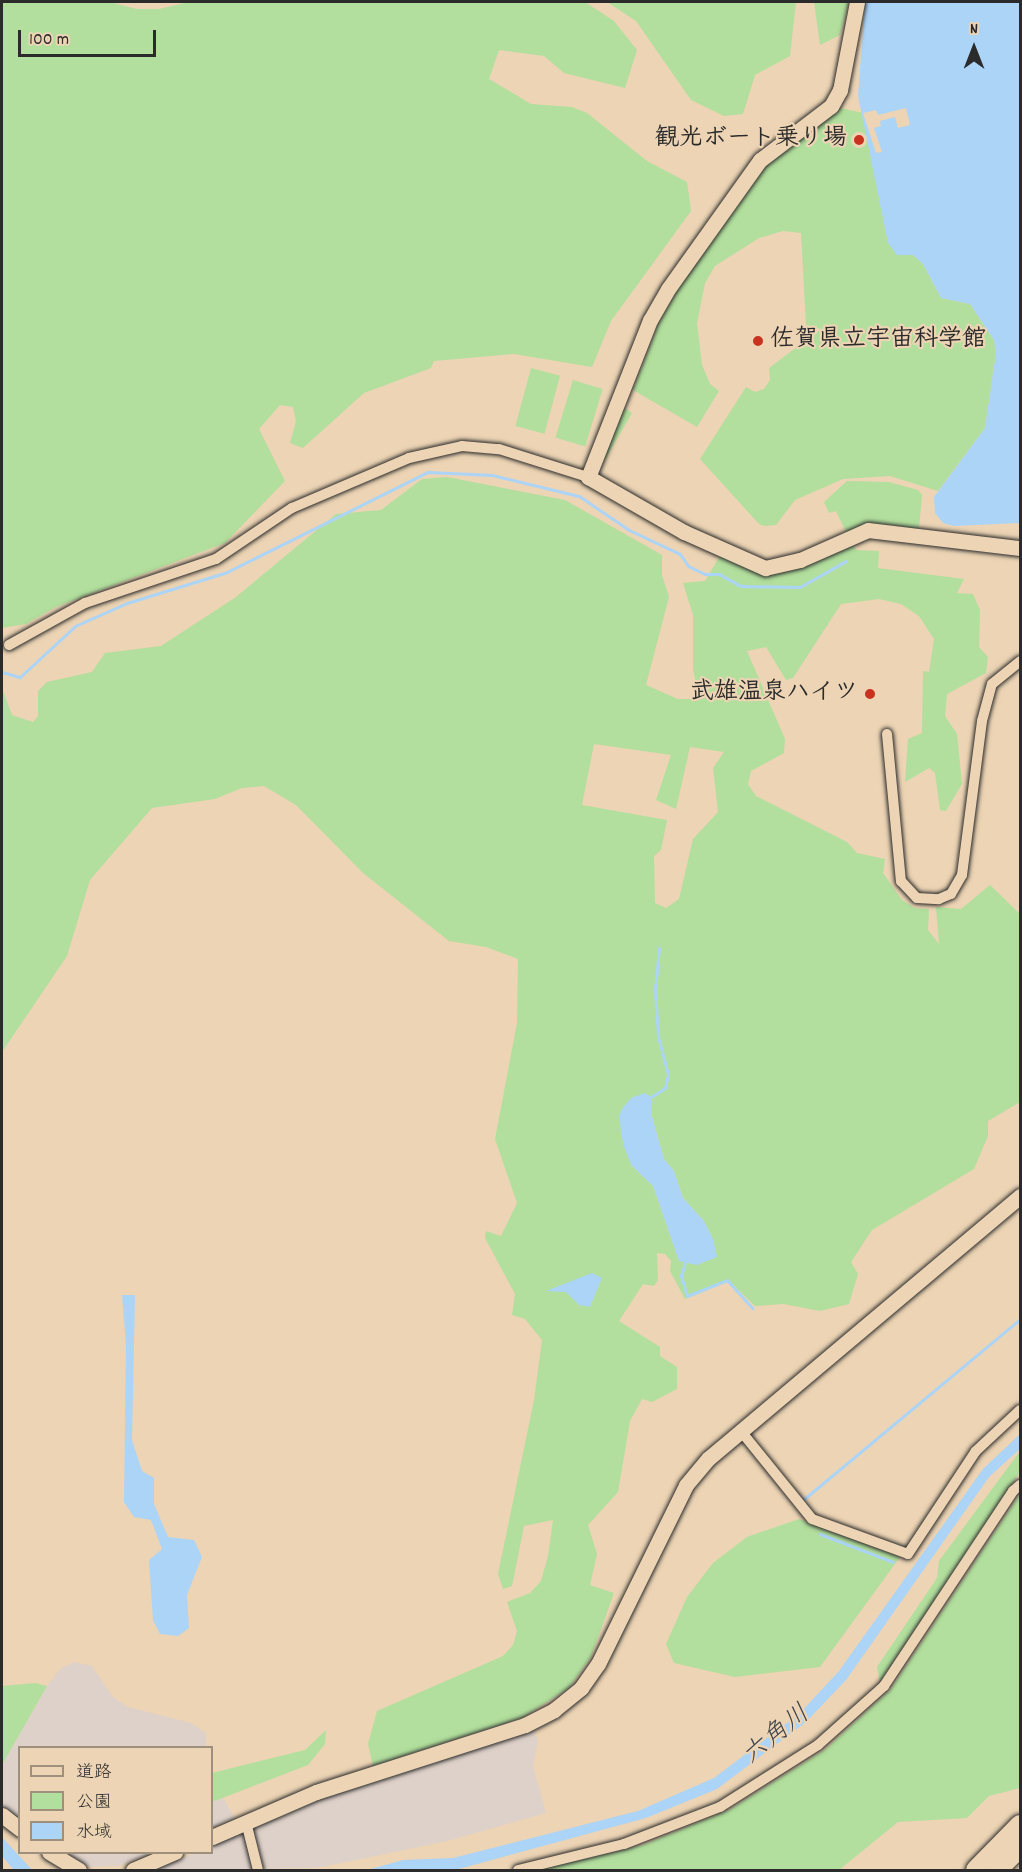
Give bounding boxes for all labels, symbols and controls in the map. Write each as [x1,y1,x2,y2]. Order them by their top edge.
scale bar [21,18,159,56]
north arrow [944,18,1004,78]
text: N [970,18,978,41]
text: 100 m [29,28,69,53]
place label: 観光ボート乗り場 [655,126,847,154]
marker: 観光ボート乗り場 [852,133,866,147]
place label: 佐賀県立宇宙科学館 [770,327,986,355]
marker: 佐賀県立宇宙科学館 [751,334,765,348]
place label: 武雄温泉ハイツ [690,680,858,708]
marker: 武雄温泉ハイツ [863,687,877,701]
water label: 六角川 [737,1699,817,1773]
legend [18,1746,213,1854]
text: 道路 [76,1761,112,1786]
text: 公園 [76,1791,112,1816]
text: 水域 [76,1821,112,1846]

